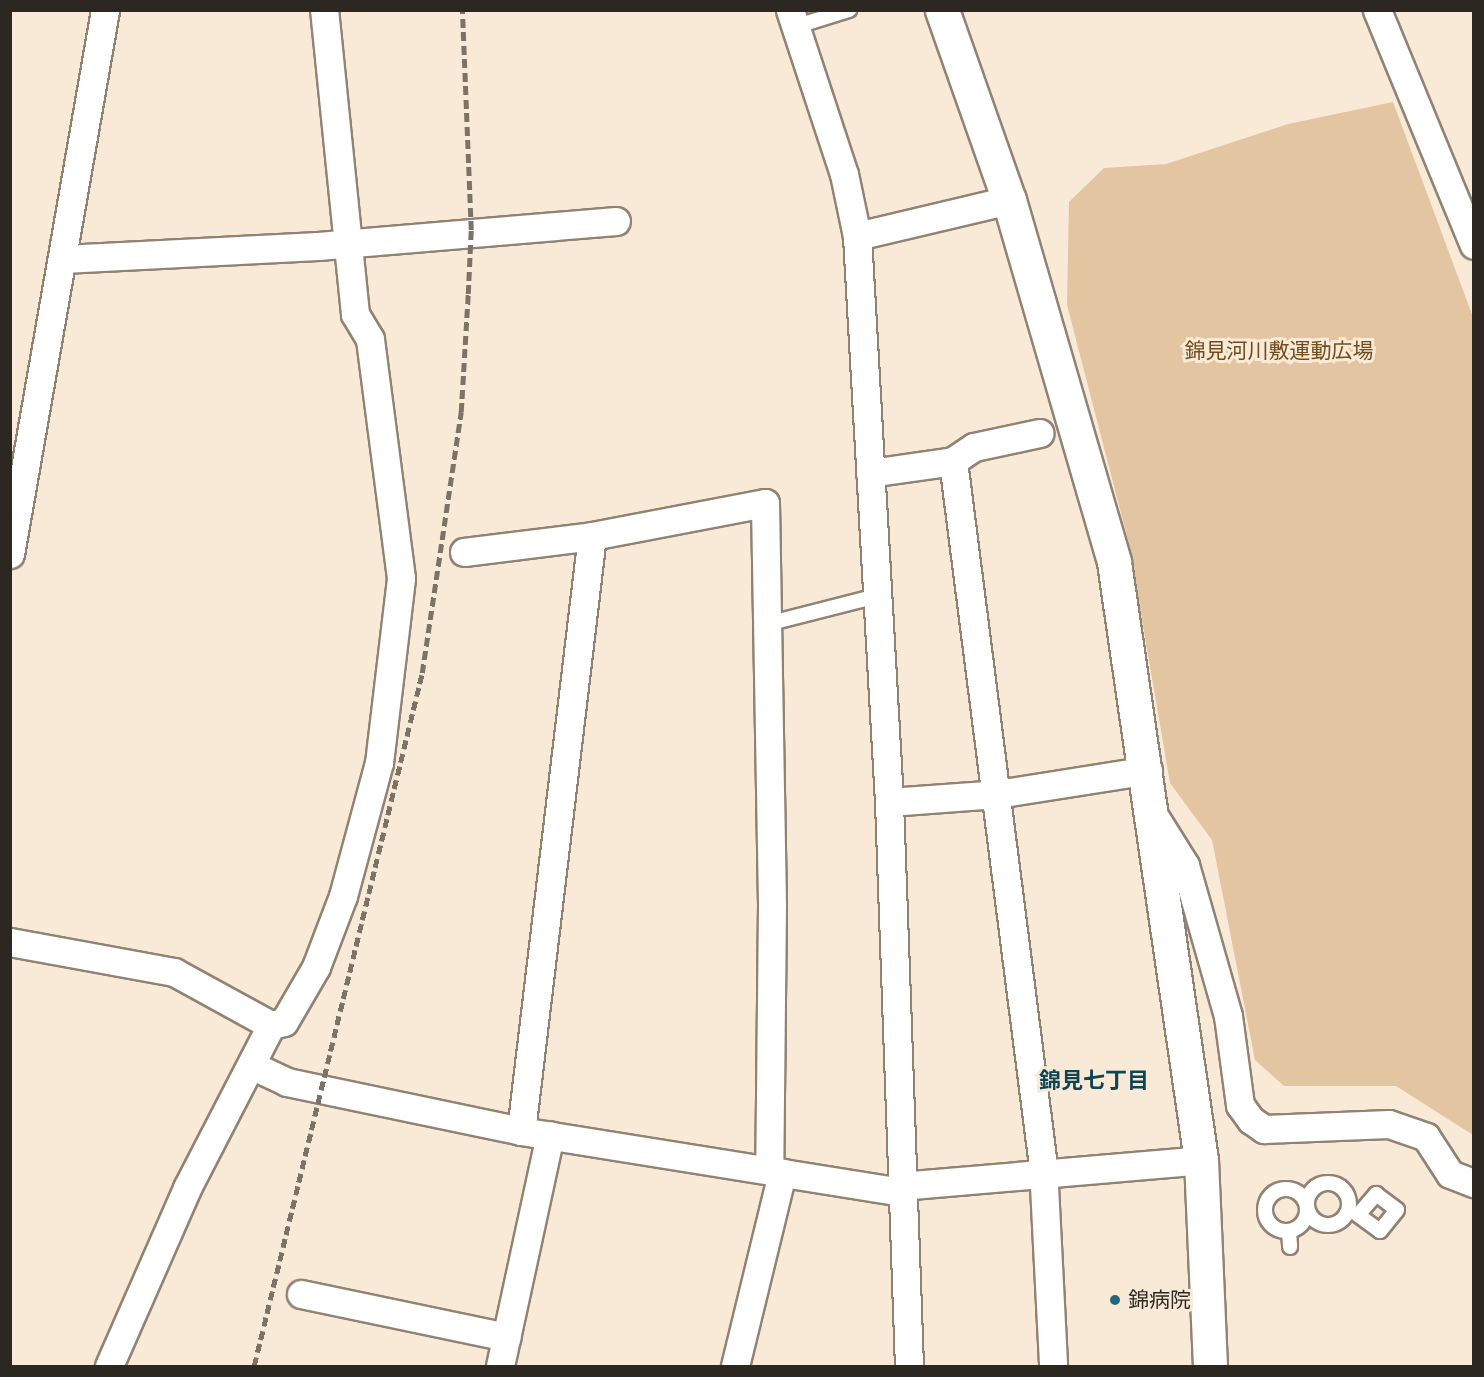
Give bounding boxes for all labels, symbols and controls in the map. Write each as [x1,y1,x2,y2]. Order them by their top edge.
park label: 錦見河川敷運動広場 [1185,338,1373,364]
district label: 錦見七丁目 [1039,1068,1149,1094]
place label: 錦病院 [1128,1287,1191,1313]
marker: 錦病院 [1106,1291,1124,1309]

